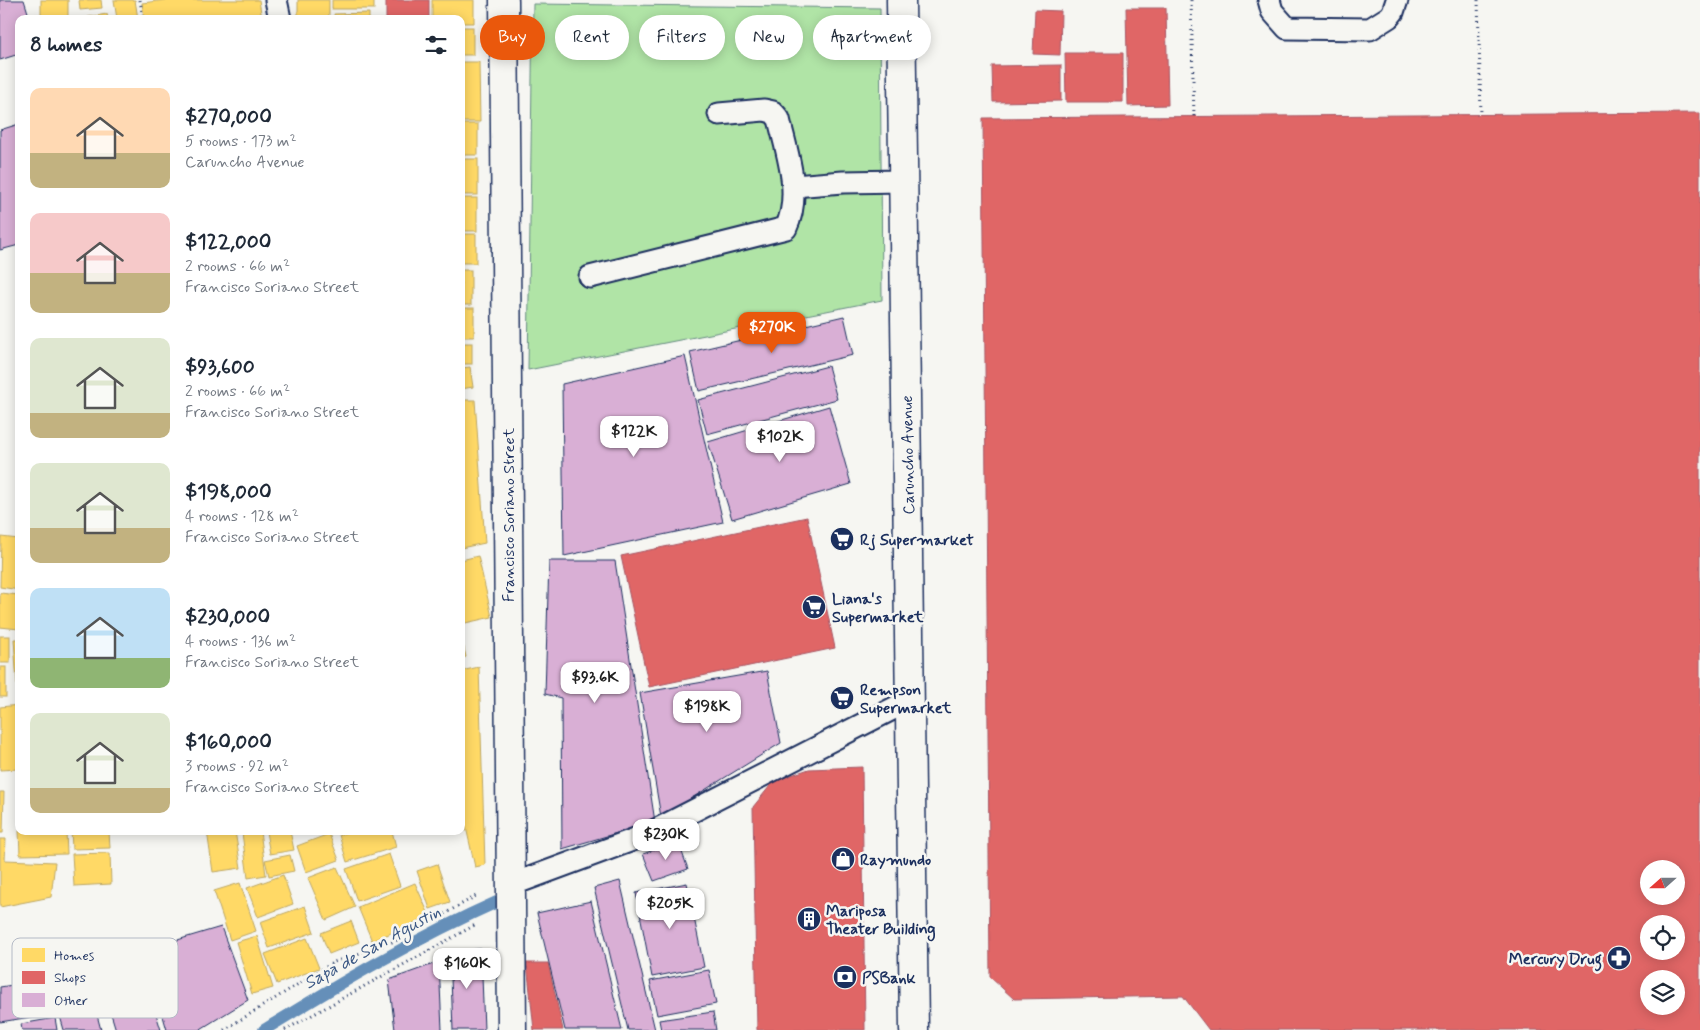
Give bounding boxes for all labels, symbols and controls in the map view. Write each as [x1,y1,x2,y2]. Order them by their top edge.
chip: Buy [480,15,545,60]
chip: Rent [555,15,629,60]
chip: Filters [639,15,725,60]
chip: New [735,15,803,60]
chip: Apartment [813,15,931,60]
text: 8 homes [30,31,102,59]
icon: filters [422,31,450,59]
text: $270,000 [185,103,272,131]
icon: home [70,108,130,168]
text: 5 rooms · 173 m² [185,131,297,152]
text: Caruncho Avenue [185,152,304,173]
text: $122,000 [185,228,271,256]
icon: home [70,233,130,293]
text: 2 rooms · 66 m² [185,256,290,277]
text: Francisco Soriano Street [185,277,359,298]
pin: $270K [737,312,807,354]
text: $270K [749,317,795,338]
text: $93,600 [185,353,255,381]
icon: home [70,358,130,418]
text: 2 rooms · 66 m² [185,381,290,402]
street label: Caruncho Avenue [897,395,920,515]
text: Francisco Soriano Street [185,402,359,423]
pin: $122K [599,416,669,458]
pin: $102K [745,420,815,463]
text: $122K [611,421,657,442]
text: $102K [757,426,803,447]
street label: Francisco Soriano Street [499,427,520,602]
text: $198,000 [185,478,272,506]
icon: home [70,483,130,543]
text: 4 rooms · 128 m² [185,506,299,527]
supermarket icon: Rj Supermarket [829,526,855,552]
text: Francisco Soriano Street [185,527,359,548]
place label: Rj Supermarket [860,530,974,551]
place label: Liana's Supermarket [832,589,924,628]
supermarket icon: Liana's Supermarket [801,594,827,620]
text: $230,000 [185,603,270,631]
icon: home [70,608,130,668]
text: 4 rooms · 136 m² [185,631,296,652]
text: Francisco Soriano Street [185,652,359,673]
pin: $93.6K [554,662,636,704]
text: $93.6K [572,667,618,688]
place label: Rempson Supermarket [860,680,952,719]
supermarket icon: Rempson Supermarket [829,685,855,711]
pin: $198K [672,690,742,733]
text: $198K [684,696,730,717]
text: $160,000 [185,728,272,756]
icon: home [70,733,130,793]
text: 3 rooms · 92 m² [185,756,289,777]
text: Francisco Soriano Street [185,777,359,798]
pin: $230K [631,818,701,861]
text: $230K [644,824,688,845]
shop icon: Raymundo [830,846,856,872]
place label: Raymundo [860,850,931,871]
north arrow [1640,860,1685,905]
map controls [1640,860,1685,1015]
pin: $205K [635,888,705,930]
text: $205K [647,893,693,914]
water label: Sapa de San Agustin [300,900,446,997]
place label: Mariposa Theater Building [826,901,935,942]
building icon: Mariposa Theater Building [796,906,822,932]
button: locate [1640,915,1685,960]
legend [12,938,178,1018]
pharmacy icon: Mercury Drug [1606,945,1632,971]
text: Homes [54,947,95,965]
pin: $160K [432,948,502,990]
place label: Mercury Drug [1509,949,1602,972]
text: $160K [444,953,490,974]
bank icon: PSBank [832,964,858,990]
place label: PSBank [862,968,917,989]
text: Shops [54,969,86,987]
button: layers [1640,970,1685,1015]
text: Other [54,992,88,1010]

